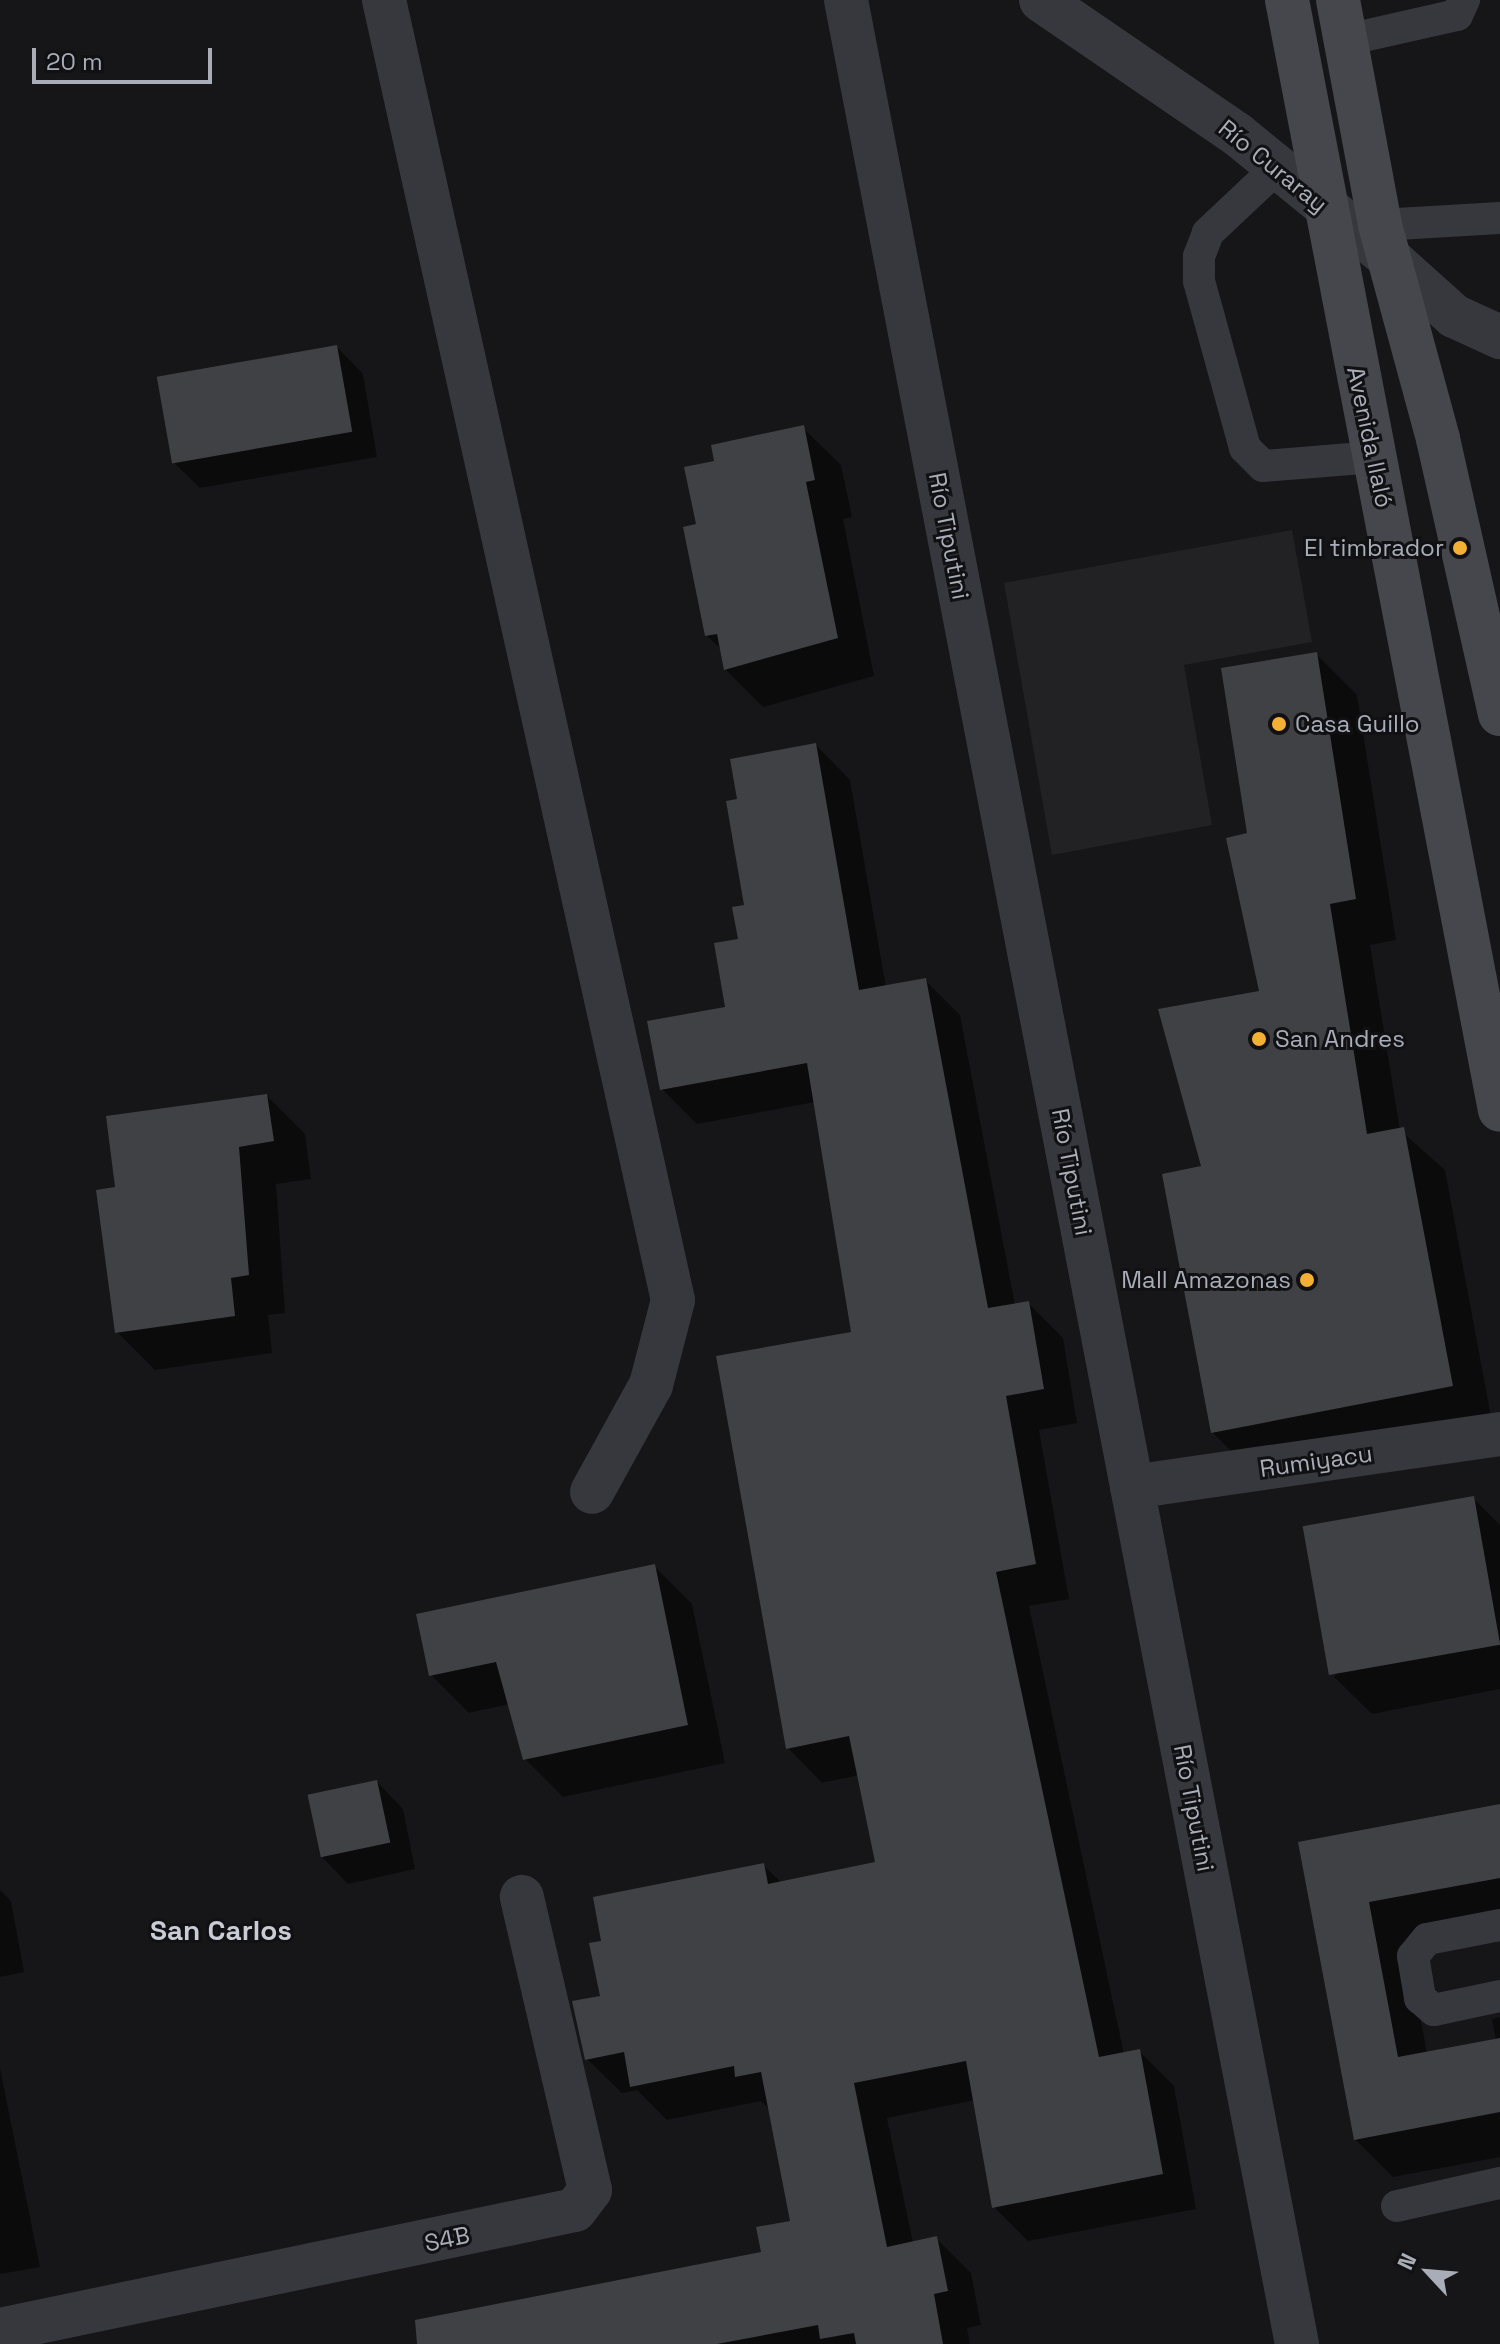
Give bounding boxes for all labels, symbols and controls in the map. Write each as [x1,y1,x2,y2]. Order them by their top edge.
scale bar [36,32,216,82]
text: 20 m [46,46,103,77]
street label: Río Curaray [1213,113,1333,219]
street label: Avenida Ilaló [1341,364,1399,510]
street label: Río Tiputini [923,470,975,602]
place label: El timbrador [1304,534,1444,562]
marker: El timbrador [1451,539,1469,557]
place label: Casa Guillo [1295,710,1420,738]
marker: Casa Guillo [1270,715,1288,733]
place label: San Andres [1275,1025,1405,1053]
marker: San Andres [1250,1030,1268,1048]
street label: Río Tiputini [1046,1106,1098,1238]
place label: Mall Amazonas [1121,1266,1291,1294]
marker: Mall Amazonas [1298,1271,1316,1289]
street label: Rumiyacu [1258,1439,1374,1483]
street label: Río Tiputini [1168,1742,1220,1874]
district label: San Carlos [150,1913,292,1947]
street label: S4B [422,2220,472,2258]
north arrow [1388,2232,1468,2312]
text: N [1391,2249,1422,2274]

